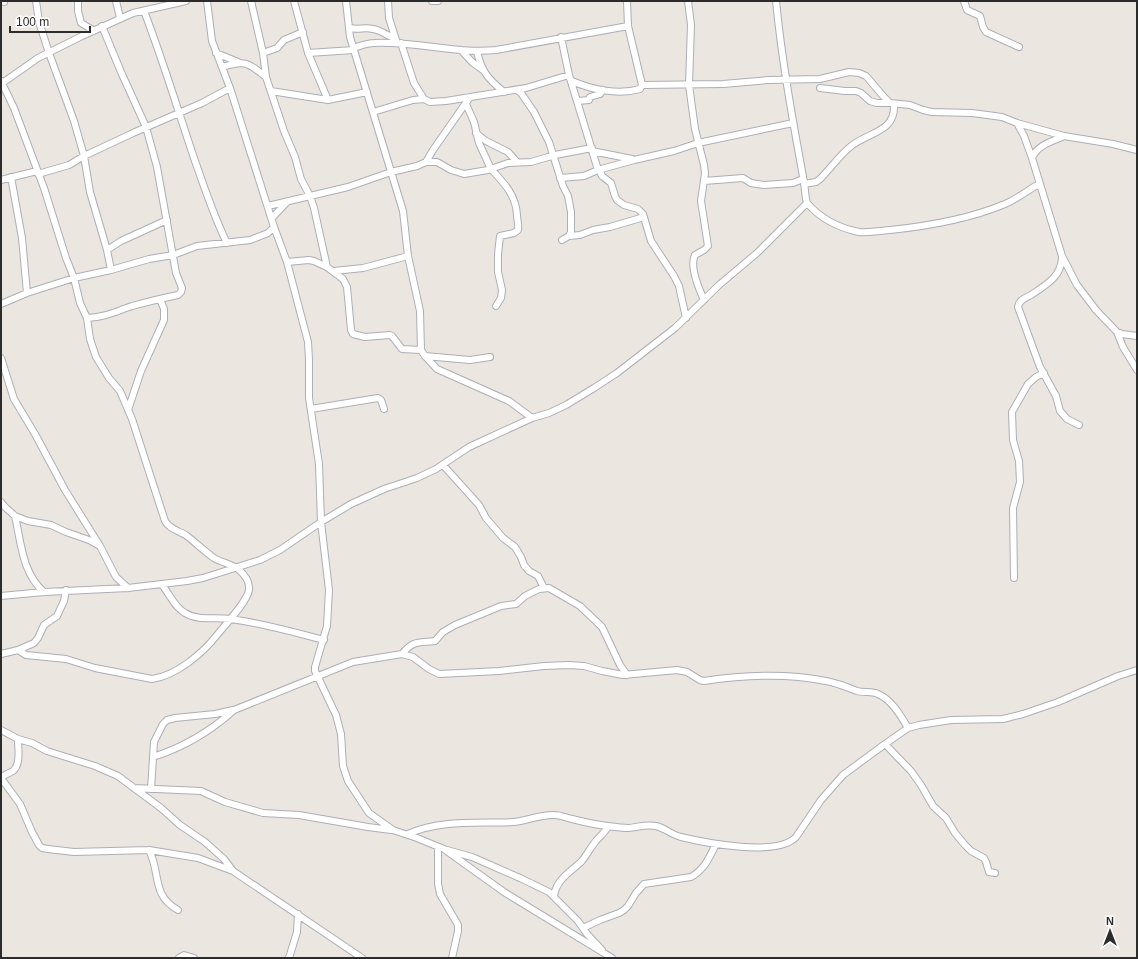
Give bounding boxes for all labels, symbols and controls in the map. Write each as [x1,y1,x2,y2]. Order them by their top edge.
scale bar [10,8,90,34]
text: 100 m [16,15,49,29]
north arrow [1090,911,1130,951]
text: N [1106,915,1114,927]

